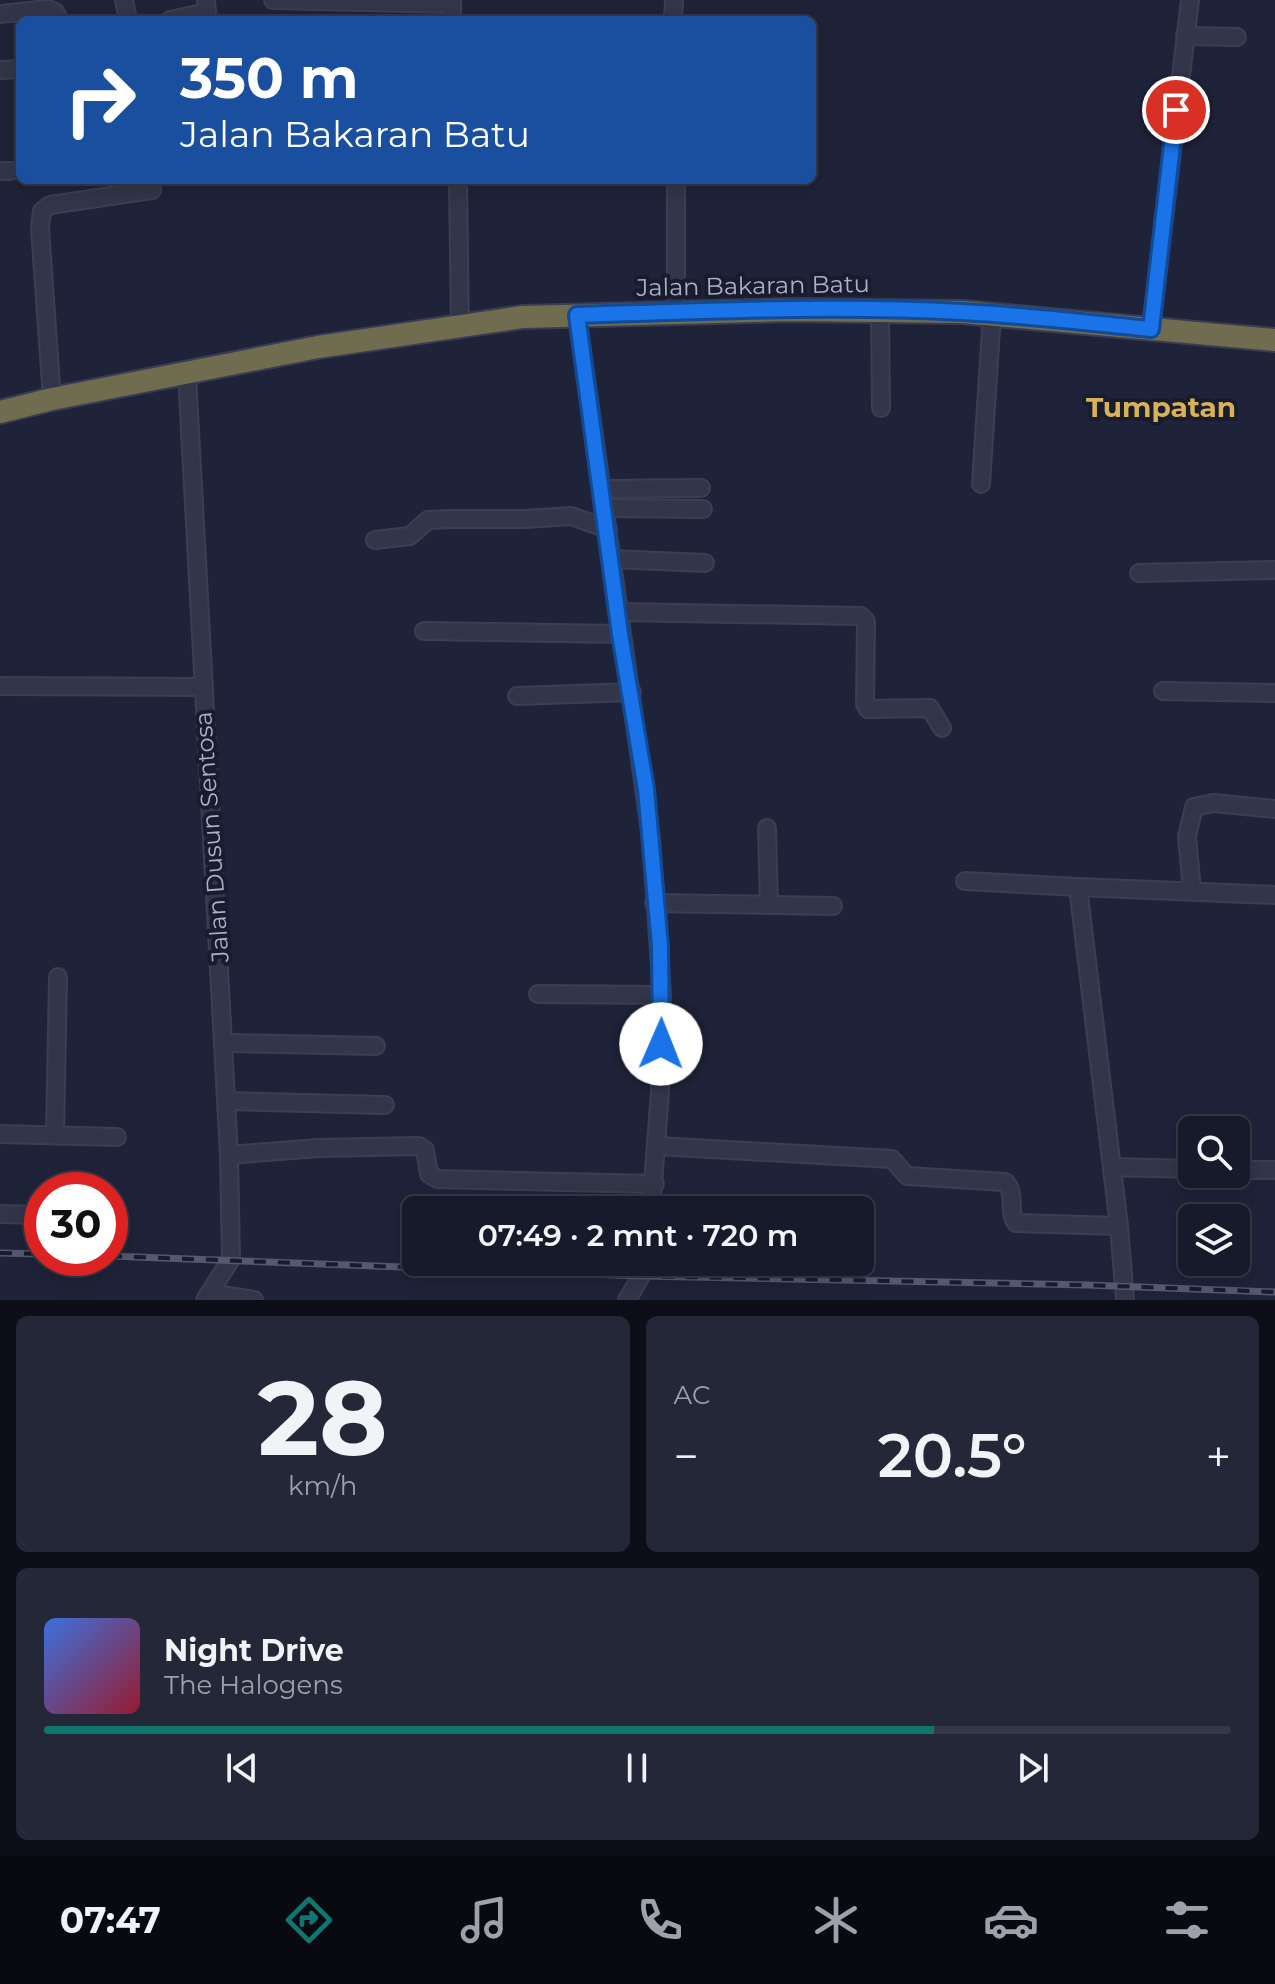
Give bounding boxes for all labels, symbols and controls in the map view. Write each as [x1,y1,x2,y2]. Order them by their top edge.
text: 350 m [180,44,359,112]
icon: right [48,48,152,152]
pin [1142,76,1210,144]
icon: arrive [1154,88,1198,132]
text: Jalan Bakaran Batu [180,112,530,156]
street label: Jalan Bakaran Batu [635,269,870,302]
district label: Tumpatan [1086,390,1236,424]
street label: Jalan Dusun Sentosa [188,711,235,964]
position arrow [619,1002,703,1086]
map controls [1178,1116,1250,1276]
button: search [1178,1116,1250,1188]
speed limit sign: 30 [24,1172,128,1276]
button: layers [1178,1204,1250,1276]
text: 07:49 · 2 mnt · 720 m [478,1217,798,1254]
text: 28 [258,1354,388,1481]
text: AC [674,1379,710,1411]
text: 20.5° [878,1419,1027,1492]
text: − [674,1429,699,1483]
text: + [1206,1429,1231,1483]
text: km/h [288,1470,357,1502]
text: Night Drive [164,1632,344,1669]
text: The Halogens [164,1669,343,1701]
icon: previous [220,1746,264,1790]
icon: pause [615,1746,659,1790]
icon: next [1011,1746,1055,1790]
icon: directions [281,1892,337,1948]
icon: music [456,1892,512,1948]
icon: phone [632,1892,688,1948]
icon: climate [808,1892,864,1948]
icon: car [983,1892,1039,1948]
icon: filters [1159,1892,1215,1948]
text: 07:47 [60,1898,161,1942]

